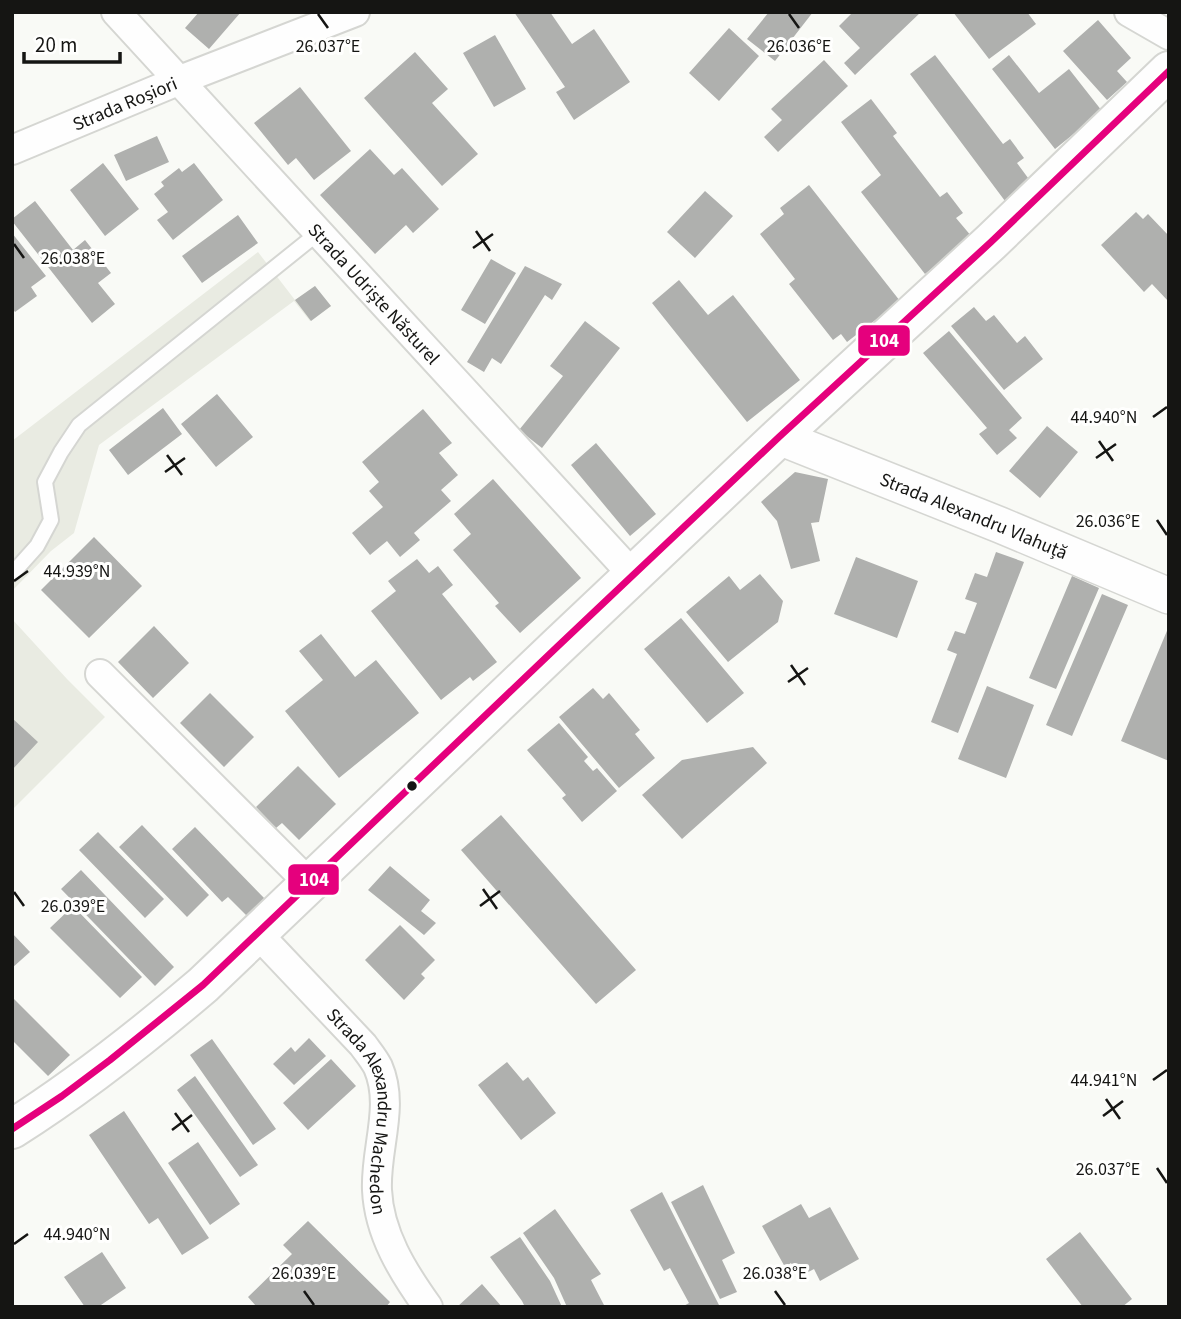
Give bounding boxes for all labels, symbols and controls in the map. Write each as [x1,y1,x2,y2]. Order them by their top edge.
scale bar [24,21,121,65]
text: 20 m [35,30,77,60]
text: 26.037°E [296,34,360,59]
text: 26.036°E [767,34,831,59]
street label: Strada Roșiori [69,71,182,138]
street label: Strada Udriște Năsturel [301,218,445,371]
text: 26.038°E [41,246,105,271]
line badge: 104 [857,324,911,357]
text: 104 [869,328,899,355]
text: 44.940°N [1071,405,1137,430]
street label: Strada Alexandru Vlahuță [875,466,1071,567]
text: 26.036°E [1076,509,1140,534]
text: 44.939°N [44,559,110,584]
unlabelled marker [405,779,419,793]
line badge: 104 [287,863,340,896]
text: 104 [299,867,329,894]
text: 26.039°E [41,894,105,919]
street label: Strada Alexandru Machedon [320,1002,397,1217]
text: 44.941°N [1071,1068,1137,1093]
text: 26.037°E [1076,1157,1140,1182]
text: 44.940°N [44,1222,110,1247]
text: 26.039°E [272,1261,336,1286]
text: 26.038°E [743,1261,807,1286]

